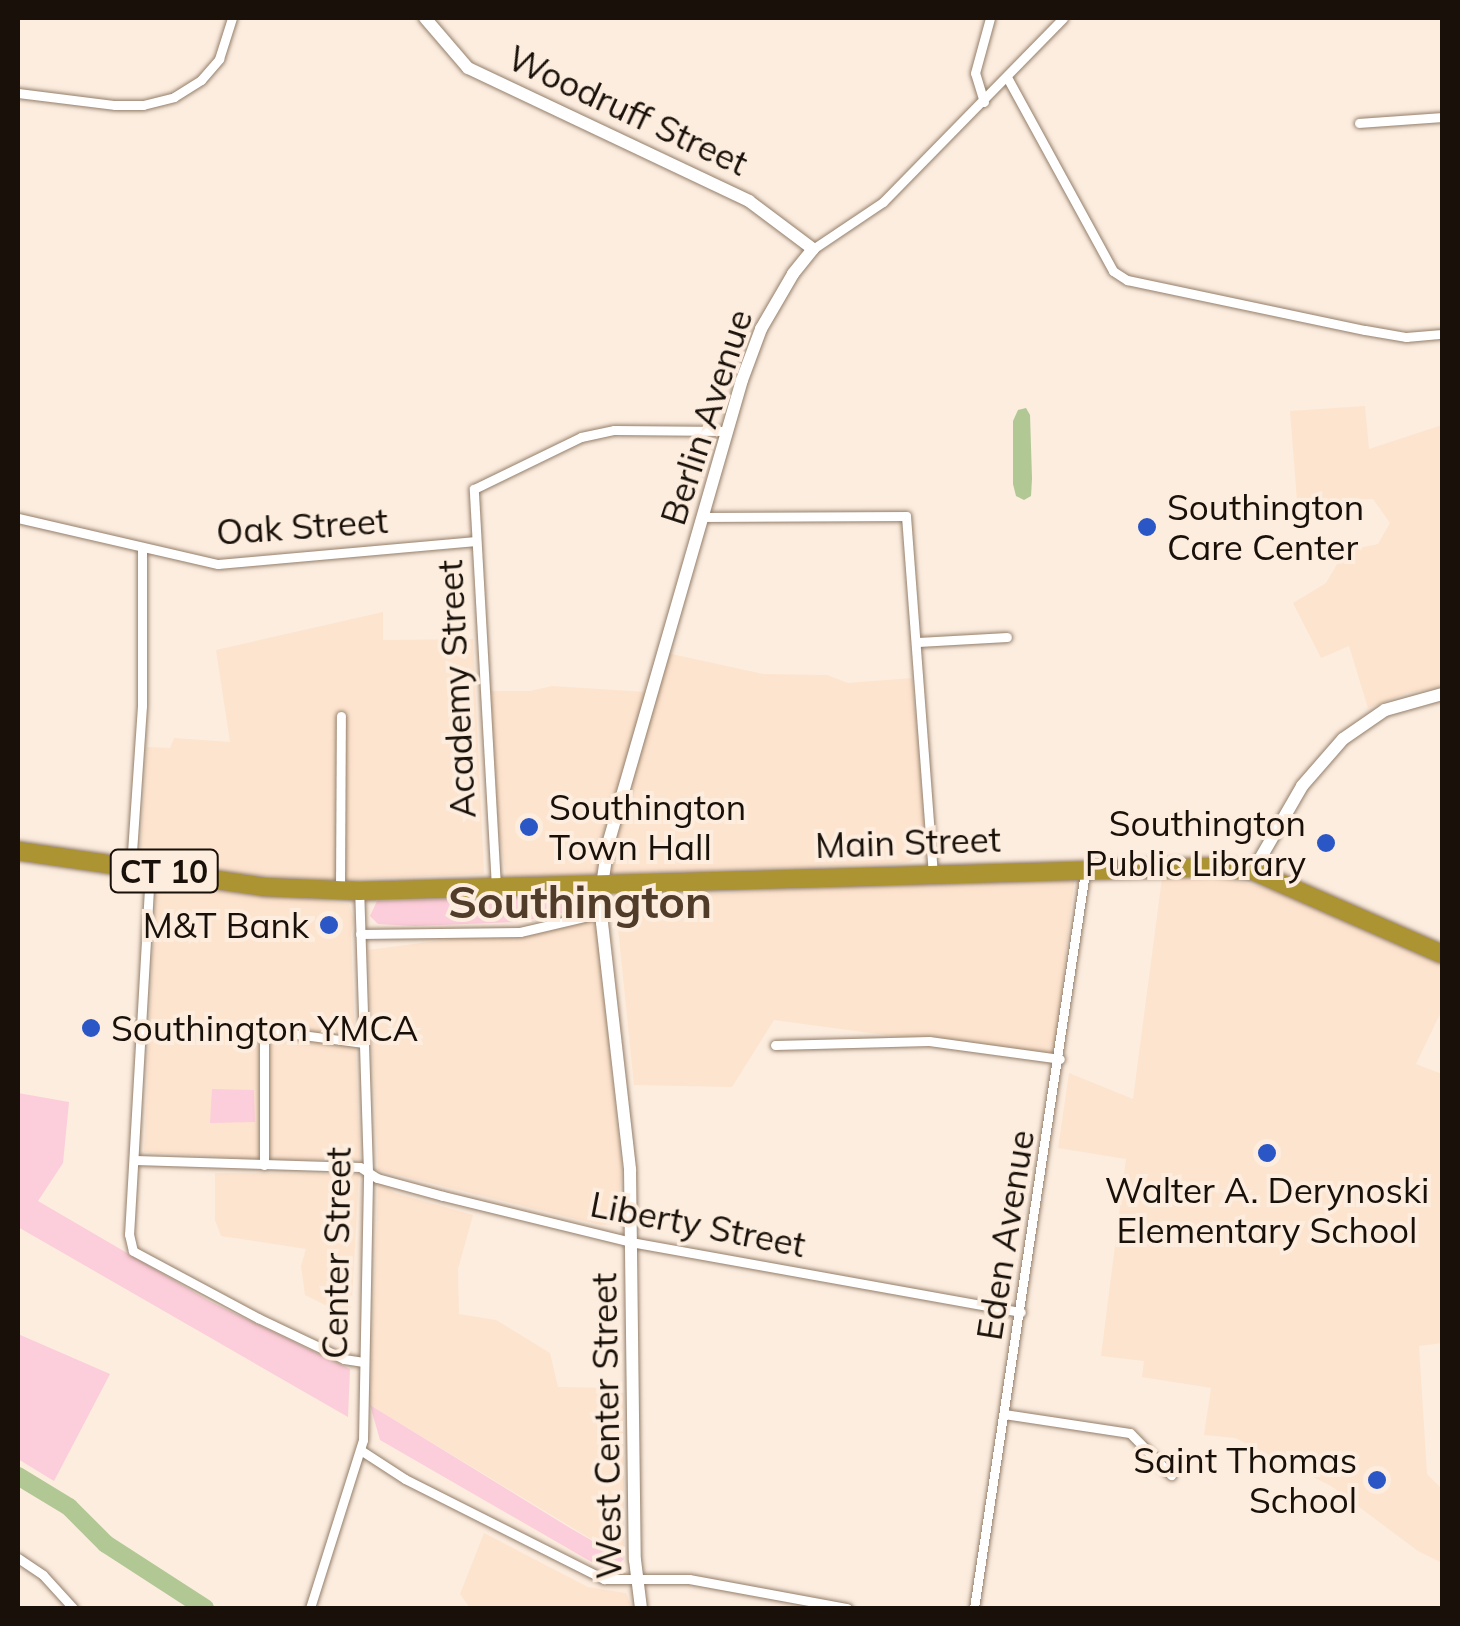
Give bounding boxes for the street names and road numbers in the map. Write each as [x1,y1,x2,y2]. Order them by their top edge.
street label: Woodruff Street [501,36,755,184]
street label: Berlin Avenue [651,304,761,530]
street label: Oak Street [215,499,389,553]
street label: Academy Street [428,559,484,819]
street label: Main Street [814,818,1002,866]
road number: CT 10 [109,844,219,898]
street label: Eden Avenue [968,1127,1042,1343]
street label: Center Street [313,1147,359,1359]
street label: Liberty Street [587,1183,809,1265]
street label: West Center Street [582,1272,630,1580]

